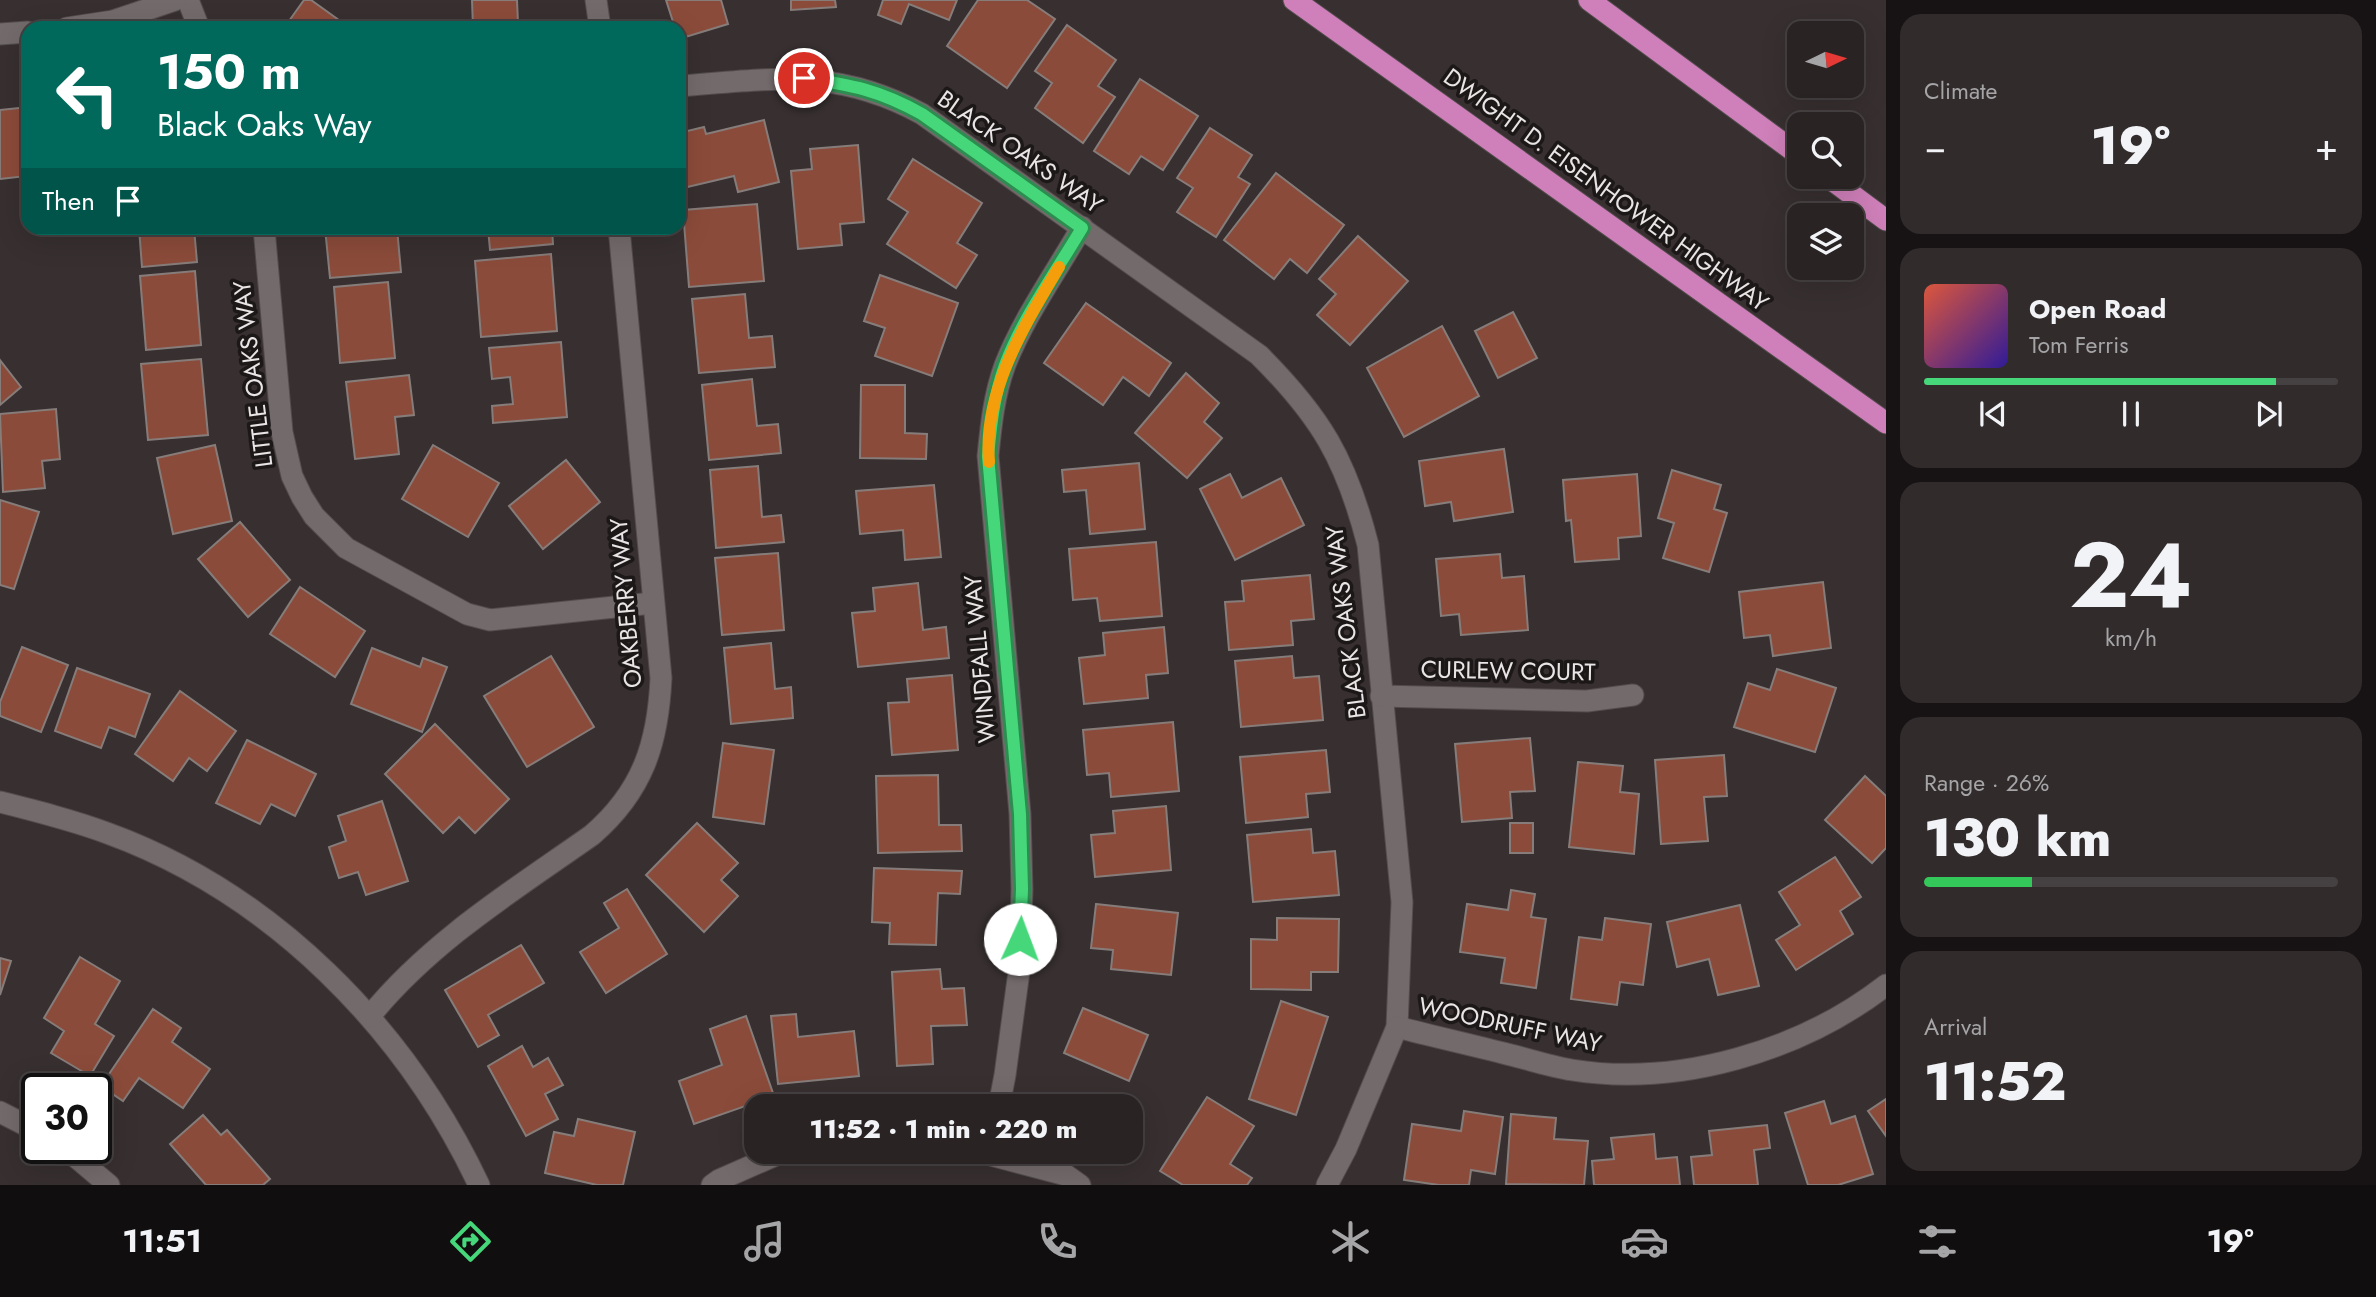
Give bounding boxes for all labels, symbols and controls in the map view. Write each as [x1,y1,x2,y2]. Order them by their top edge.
north arrow [1787,21,1864,98]
map controls [1787,21,1864,280]
text: 150 m [157,37,301,107]
pin [774,48,834,108]
icon: left [42,49,133,140]
icon: arrive [785,59,823,97]
street label: DWIGHT D. EISENHOWER HIGHWAY [1437,60,1776,320]
text: Climate [1924,74,1997,108]
street label: BLACK OAKS WAY [931,82,1110,222]
text: Black Oaks Way [157,102,372,148]
text: 19° [2091,108,2170,184]
button: search [1787,112,1864,189]
text: − [1924,119,1946,174]
text: + [2315,119,2338,174]
text: Then [42,182,95,220]
icon: arrive [109,182,147,220]
button: layers [1787,203,1864,280]
street label: LITTLE OAKS WAY [224,278,281,469]
text: Open Road [2029,290,2166,328]
text: Tom Ferris [2029,328,2128,362]
icon: previous [1974,395,2012,433]
icon: pause [2112,395,2150,433]
icon: next [2250,395,2288,433]
text: 24 [2069,510,2193,641]
street label: OAKBERRY WAY [601,516,650,690]
street label: BLACK OAKS WAY [1316,523,1375,721]
street label: WINDFALL WAY [955,573,1004,745]
text: km/h [2105,621,2157,655]
street label: CURLEW COURT [1420,651,1596,690]
text: Range · 26% [1924,766,2049,800]
text: 130 km [1924,800,2111,876]
position arrow [983,902,1057,976]
street label: WOODRUFF WAY [1415,988,1605,1061]
text: Arrival [1924,1010,1987,1044]
text: 11:52 [1924,1044,2066,1120]
speed limit sign: 30 [21,1073,112,1164]
text: 11:52 · 1 min · 220 m [810,1110,1077,1148]
icon: directions [446,1217,495,1266]
icon: music [740,1217,789,1266]
icon: phone [1033,1217,1082,1266]
icon: climate [1326,1217,1375,1266]
icon: car [1620,1217,1669,1266]
icon: filters [1913,1217,1962,1266]
text: 11:51 [122,1218,202,1264]
text: 19° [2207,1218,2254,1264]

